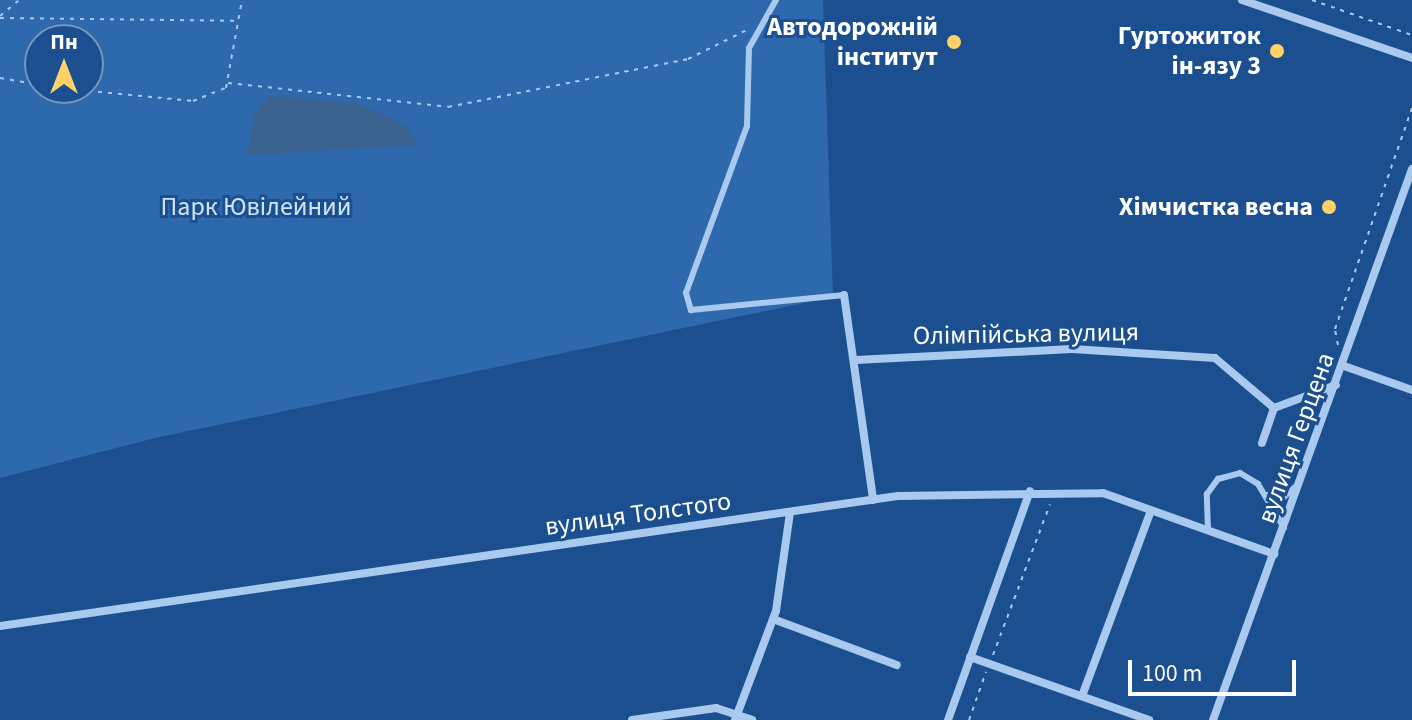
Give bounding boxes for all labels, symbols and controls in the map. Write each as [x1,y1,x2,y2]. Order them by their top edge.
place label: Автодорожній інститут [767,11,938,72]
place label: Гуртожиток ін-язу 3 [1118,20,1261,82]
north arrow [24,24,104,104]
text: Пн [50,26,78,58]
marker: Автодорожній інститут [945,33,963,51]
marker: Гуртожиток ін-язу 3 [1268,42,1286,60]
park label: Парк Ювілейний [161,191,351,223]
place label: Хімчистка весна [1119,191,1313,223]
marker: Хімчистка весна [1320,198,1338,216]
street label: Олімпійська вулиця [913,316,1139,352]
street label: вулиця Герцена [1251,348,1341,528]
street label: вулиця Толстого [543,485,733,543]
scale bar [1132,644,1300,694]
text: 100 m [1142,656,1202,691]

